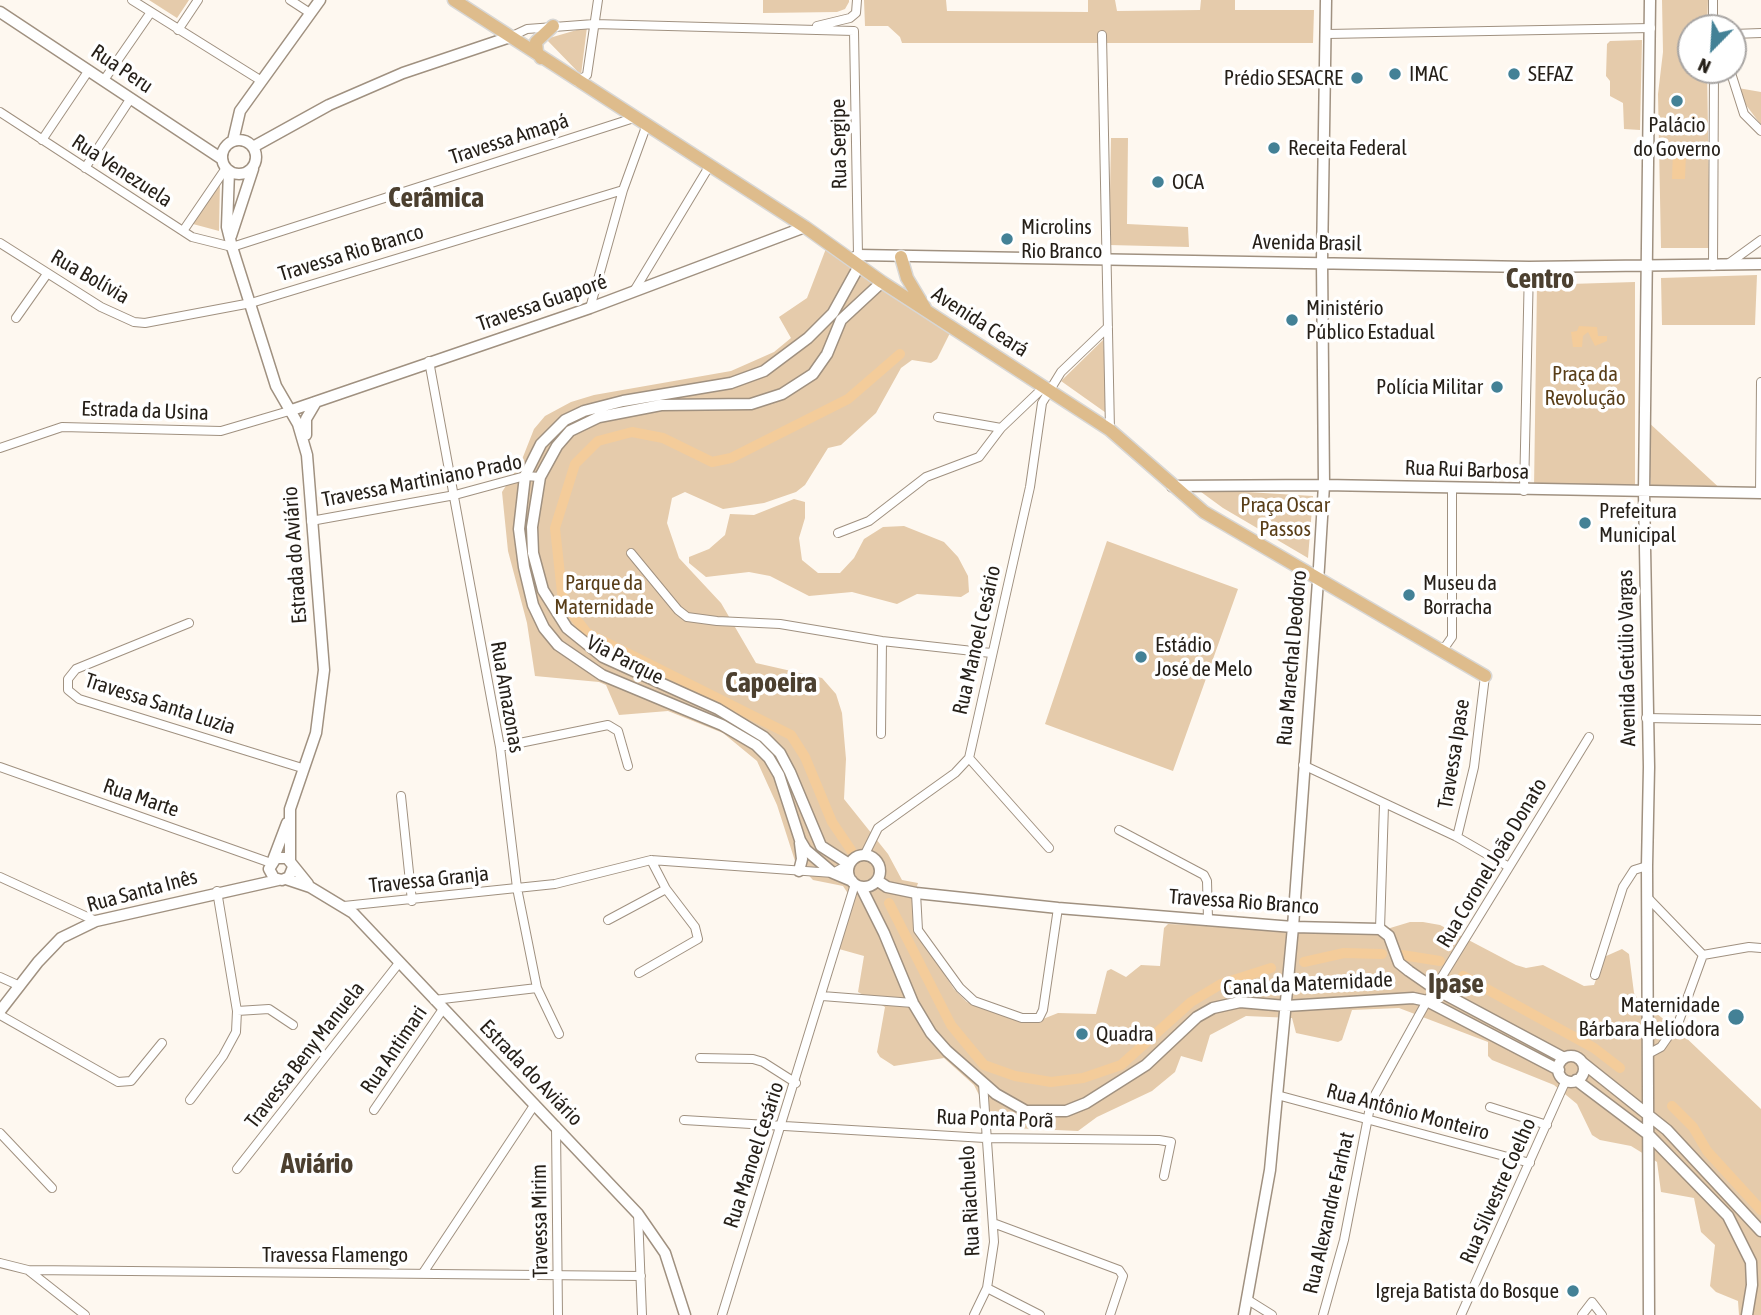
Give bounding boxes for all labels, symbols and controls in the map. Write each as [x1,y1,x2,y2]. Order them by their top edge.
north arrow [1677,14,1747,84]
street label: Rua Peru [86,39,158,99]
text: N [1695,54,1714,79]
place label: IMAC [1409,61,1448,87]
place label: SEFAZ [1528,61,1574,87]
place label: Prédio SESACRE [1224,65,1343,91]
marker: IMAC [1387,66,1403,82]
marker: SEFAZ [1506,66,1522,82]
marker: Prédio SESACRE [1349,70,1365,86]
marker: Palácio do Governo [1669,93,1685,109]
street label: Rua Sergipe [826,99,852,189]
street label: Travessa Amapá [446,108,572,170]
place label: Palácio do Governo [1633,112,1721,162]
street label: Rua Venezuela [67,129,177,213]
place label: Receita Federal [1288,135,1407,161]
marker: Receita Federal [1266,140,1282,156]
place label: OCA [1172,169,1204,195]
marker: OCA [1150,174,1166,190]
district label: Cerâmica [388,181,484,215]
place label: Microlins Rio Branco [1021,214,1102,264]
street label: Travessa Rio Branco [275,219,427,287]
street label: Avenida Brasil [1252,229,1362,257]
marker: Microlins Rio Branco [999,231,1015,247]
street label: Rua Bolívia [46,244,134,310]
district label: Centro [1506,262,1574,296]
street label: Travessa Guaporé [474,269,610,337]
street label: Avenida Ceará [927,281,1033,363]
place label: Ministério Público Estadual [1306,295,1435,345]
marker: Ministério Público Estadual [1284,312,1300,328]
park label: Praça da Revolução [1544,361,1626,411]
place label: Polícia Militar [1376,374,1483,400]
marker: Polícia Militar [1489,379,1505,395]
street label: Estrada da Usina [81,396,209,426]
street label: Travessa Martiniano Prado [320,449,524,513]
street label: Rua Rui Barbosa [1404,455,1530,485]
street label: Estrada do Aviário [278,485,312,625]
park label: Praça Oscar Passos [1240,492,1330,542]
place label: Prefeitura Municipal [1599,498,1677,548]
marker: Prefeitura Municipal [1577,515,1593,531]
street label: Rua Manoel Cesário [948,563,1006,717]
street label: Rua Marechal Deodoro [1272,569,1312,747]
street label: Avenida Getúlio Vargas [1613,569,1641,747]
park label: Parque da Maternidade [554,570,654,620]
place label: Museu da Borracha [1423,570,1497,620]
marker: Museu da Borracha [1401,587,1417,603]
street label: Via Parque [582,630,668,690]
place label: Estádio José de Melo [1155,632,1253,682]
street label: Rua Amazonas [485,639,529,755]
marker: Estádio José de Melo [1133,649,1149,665]
district label: Capoeira [725,666,817,700]
street label: Travessa Santa Luzia [82,668,238,740]
street label: Travessa Ipase [1433,697,1475,811]
street label: Rua Marte [100,773,182,823]
street label: Rua Coronel João Donato [1431,774,1553,952]
street label: Travessa Granja [368,861,490,899]
street label: Rua Santa Inês [84,864,200,918]
street label: Travessa Rio Branco [1168,884,1320,920]
street label: Canal da Maternidade [1223,967,1393,1001]
district label: Ipase [1428,967,1484,1001]
street label: Travessa Beny Manuela [240,977,370,1133]
place label: Maternidade Bárbara Heliodora [1579,992,1720,1042]
street label: Rua Antimari [355,1001,433,1099]
marker: Maternidade Bárbara Heliodora [1726,1007,1746,1027]
street label: Estrada do Aviário [474,1015,588,1131]
place label: Quadra [1096,1021,1154,1047]
marker: Quadra [1074,1026,1090,1042]
street label: Rua Antônio Monteiro [1324,1078,1492,1146]
street label: Rua Manoel Cesário [718,1079,790,1231]
street label: Rua Ponta Porã [936,1104,1054,1134]
street label: Rua Silvestre Coelho [1455,1114,1541,1268]
street label: Rua Alexandre Farhat [1298,1130,1360,1296]
street label: Rua Riachuelo [955,1145,985,1257]
district label: Aviário [281,1147,353,1181]
street label: Travessa Mirim [526,1164,554,1278]
street label: Travessa Flamengo [262,1242,408,1268]
place label: Igreja Batista do Bosque [1375,1278,1559,1304]
marker: Igreja Batista do Bosque [1565,1283,1581,1299]

